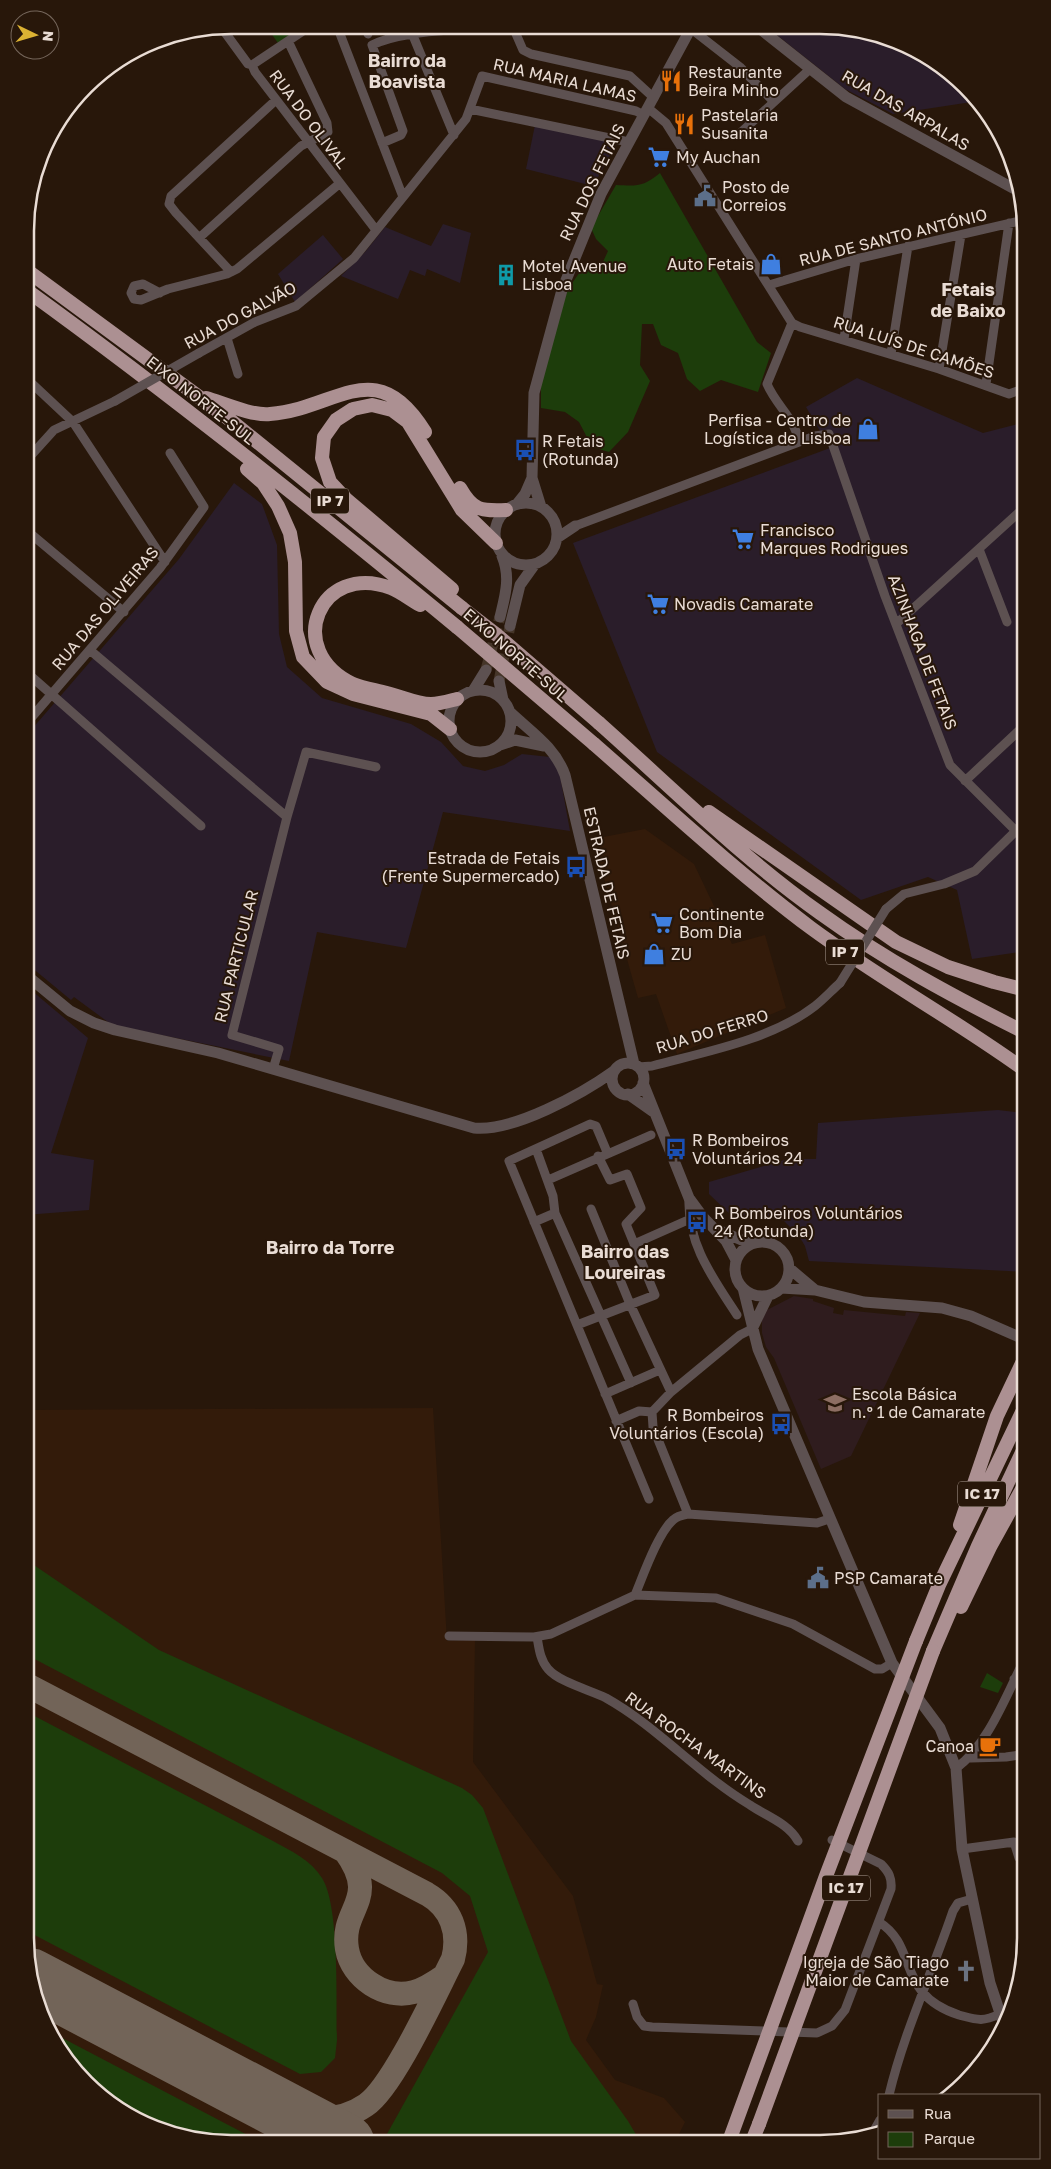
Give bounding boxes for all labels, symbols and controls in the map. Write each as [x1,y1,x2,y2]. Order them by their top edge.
north arrow [10,10,60,60]
text: N [40,30,57,42]
district label: Bairro da Boavista [368,49,446,92]
street label: RUA MARIA LAMAS [491,54,639,106]
place label: Restaurante Beira Minho [688,62,782,100]
street label: RUA DAS ARPALAS [839,65,973,155]
street label: RUA DO OLIVAL [265,66,353,172]
restaurant icon: Restaurante Beira Minho [658,68,684,94]
place label: Pastelaria Susanita [701,105,778,143]
restaurant icon: Pastelaria Susanita [671,111,697,137]
street label: RUA DOS FETAIS [555,120,629,244]
supermarket icon: My Auchan [646,144,672,170]
place label: My Auchan [676,147,760,167]
place label: Posto de Correios [722,177,790,215]
public building icon: Posto de Correios [692,183,718,209]
street label: RUA DE SANTO ANTÓNIO [797,204,989,270]
shop icon: Auto Fetais [758,251,784,277]
place label: Auto Fetais [667,254,754,274]
place label: Motel Avenue Lisboa [522,256,627,294]
building icon: Motel Avenue Lisboa [493,262,519,288]
street label: RUA DO GALVÃO [180,277,300,353]
district label: Fetais de Baixo [930,278,1006,321]
street label: RUA LUÍS DE CAMÕES [831,312,997,382]
street label: EIXO NORTE-SUL [143,351,259,449]
place label: Perfisa - Centro de Logística de Lisboa [704,410,851,448]
shop icon: Perfisa - Centro de Logística de Lisboa [855,416,881,442]
place label: R Fetais (Rotunda) [542,431,619,469]
bus stop icon: R Fetais (Rotunda) [512,437,538,463]
road number: IP 7 [311,488,349,514]
place label: Francisco Marques Rodrigues [760,520,908,558]
supermarket icon: Francisco Marques Rodrigues [730,526,756,552]
street label: RUA DAS OLIVEIRAS [47,542,163,674]
street label: AZINHAGA DE FETAIS [884,571,962,733]
supermarket icon: Novadis Camarate [645,591,671,617]
place label: Novadis Camarate [674,594,813,614]
street label: EIXO NORTE-SUL [459,604,573,706]
street label: ESTRADA DE FETAIS [580,805,634,961]
place label: Estrada de Fetais (Frente Supermercado) [382,848,560,886]
bus stop icon: Estrada de Fetais (Frente Supermercado) [563,854,589,880]
street label: RUA PARTICULAR [210,887,262,1024]
place label: Continente Bom Dia [679,904,764,942]
supermarket icon: Continente Bom Dia [649,910,675,936]
road number: IP 7 [826,940,864,964]
shop icon: ZU [641,941,667,967]
place label: ZU [671,944,692,964]
street label: RUA DO FERRO [653,1004,771,1058]
place label: R Bombeiros Voluntários 24 [692,1130,803,1168]
bus stop icon: R Bombeiros Voluntários 24 [663,1136,689,1162]
place label: R Bombeiros Voluntários 24 (Rotunda) [714,1203,903,1241]
bus stop icon: R Bombeiros Voluntários 24 (Rotunda) [684,1209,710,1235]
district label: Bairro da Torre [266,1236,395,1258]
district label: Bairro das Loureiras [581,1240,669,1283]
place label: Escola Básica n.º 1 de Camarate [852,1384,985,1422]
school or university icon: Escola Básica n.º 1 de Camarate [822,1390,848,1416]
place label: R Bombeiros Voluntários (Escola) [609,1405,764,1443]
bus stop icon: R Bombeiros Voluntários (Escola) [768,1411,794,1437]
road number: IC 17 [958,1482,1006,1506]
public building icon: PSP Camarate [805,1565,831,1591]
place label: PSP Camarate [834,1568,943,1588]
street label: RUA ROCHA MARTINS [621,1687,771,1803]
cafe icon: Canoa [977,1733,1003,1759]
place label: Canoa [926,1736,974,1756]
road number: IC 17 [822,1876,870,1900]
place label: Igreja de São Tiago Maior de Camarate [803,1952,949,1990]
church icon: Igreja de São Tiago Maior de Camarate [953,1958,979,1984]
legend [878,2094,1041,2159]
text: Rua [924,2104,951,2122]
text: Parque [924,2129,975,2147]

